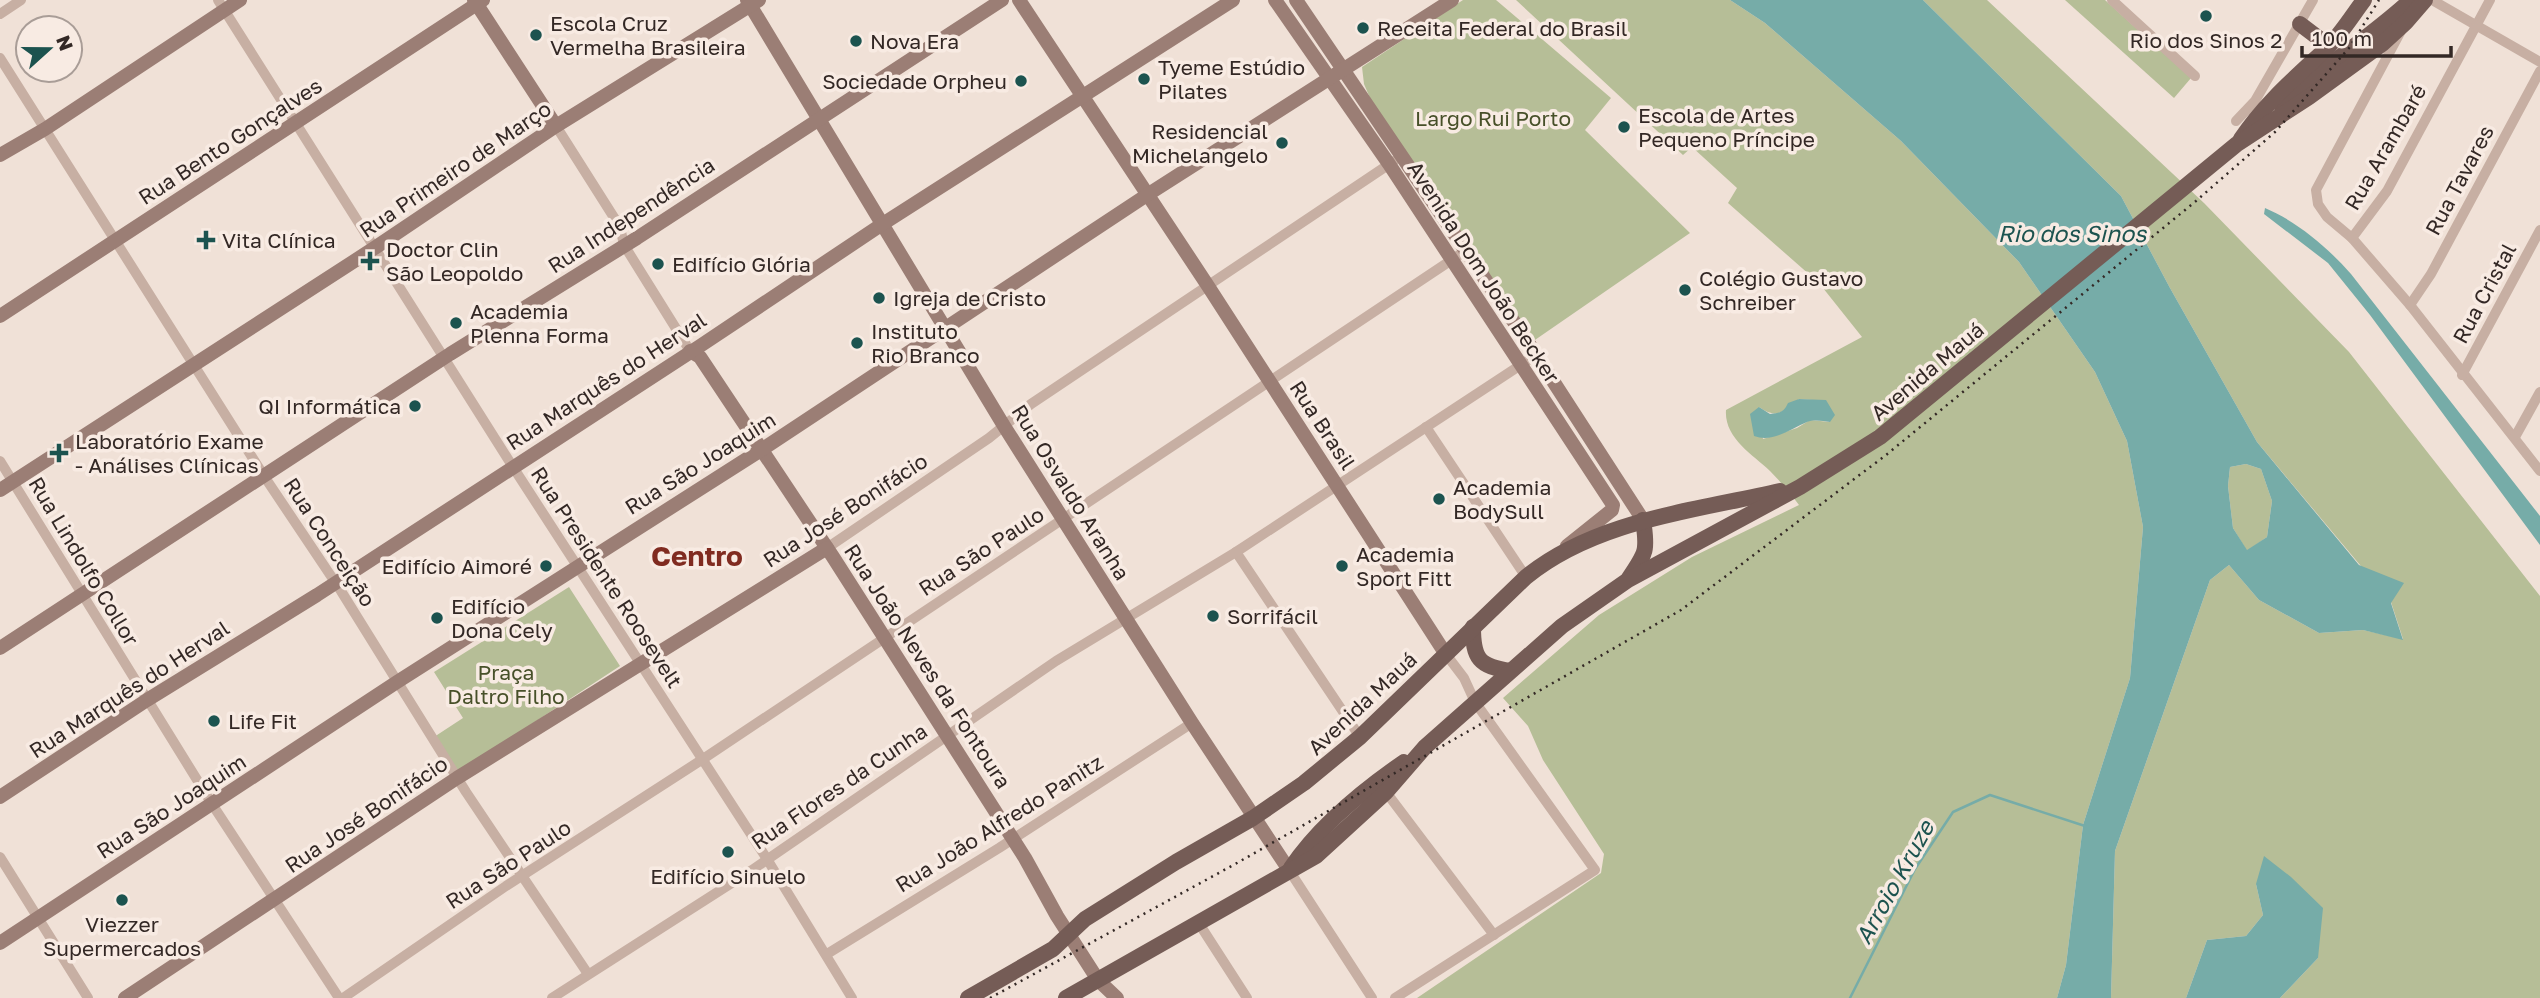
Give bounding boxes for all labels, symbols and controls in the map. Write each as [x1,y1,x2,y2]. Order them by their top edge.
marker: Rio dos Sinos 2 [2198,8,2214,24]
place label: Escola Cruz Vermelha Brasileira [550,10,746,60]
north arrow [14,14,84,84]
scale bar [2302,14,2451,58]
place label: Receita Federal do Brasil [1377,15,1628,41]
marker: Receita Federal do Brasil [1355,20,1371,36]
text: 100 m [2312,25,2372,51]
marker: Escola Cruz Vermelha Brasileira [528,27,544,43]
place label: Rio dos Sinos 2 [2130,27,2282,53]
place label: Nova Era [870,28,959,54]
text: N [52,32,79,54]
marker: Nova Era [848,33,864,49]
place label: Tyeme Estúdio Pilates [1158,54,1305,104]
place label: Sociedade Orpheu [822,68,1007,94]
marker: Tyeme Estúdio Pilates [1136,71,1152,87]
street label: Rua Bento Gonçalves [133,72,327,210]
marker: Sociedade Orpheu [1013,73,1029,89]
street label: Rua Arambaré [2338,79,2432,215]
street label: Rua Primeiro de Março [354,95,556,243]
place label: Escola de Artes Pequeno Príncipe [1638,102,1815,152]
park label: Largo Rui Porto [1415,105,1571,131]
place label: Residencial Michelangelo [1132,118,1268,168]
marker: Escola de Artes Pequeno Príncipe [1616,119,1632,135]
street label: Rua Tavares [2419,121,2499,239]
marker: Residencial Michelangelo [1274,135,1290,151]
street label: Rua Independência [543,151,719,279]
street label: Avenida Dom João Becker [1402,156,1566,388]
water label: Rio dos Sinos [1998,219,2147,247]
place label: Vita Clínica [222,227,336,253]
marker: Vita Clínica [196,230,216,250]
place label: Doctor Clin São Leopoldo [386,236,523,286]
street label: Rua Cristal [2447,238,2521,348]
marker: Doctor Clin São Leopoldo [360,251,380,271]
place label: Edifício Glória [672,251,811,277]
marker: Edifício Glória [650,256,666,272]
place label: Colégio Gustavo Schreiber [1699,265,1863,315]
marker: Colégio Gustavo Schreiber [1677,282,1693,298]
place label: Igreja de Cristo [893,285,1046,311]
marker: Igreja de Cristo [871,290,887,306]
place label: Academia Plenna Forma [470,298,609,348]
street label: Rua Marquês do Herval [501,307,711,455]
marker: Academia Plenna Forma [448,315,464,331]
street label: Avenida Mauá [1865,316,1989,426]
place label: Instituto Rio Branco [871,318,980,368]
marker: Instituto Rio Branco [849,335,865,351]
street label: Rua Brasil [1285,376,1361,474]
place label: QI Informática [258,393,401,419]
marker: QI Informática [407,398,423,414]
street label: Rua Osvaldo Aranha [1006,399,1136,585]
street label: Rua São Joaquim [620,406,780,520]
place label: Laboratório Exame - Análises Clínicas [75,428,264,478]
marker: Laboratório Exame - Análises Clínicas [49,443,69,463]
street label: Rua José Bonifácio [758,447,932,573]
street label: Rua Presidente Roosevelt [526,462,688,692]
street label: Rua Lindolfo Collor [23,472,145,650]
street label: Rua Conceição [279,473,381,611]
place label: Academia BodySull [1453,474,1551,524]
marker: Academia BodySull [1431,491,1447,507]
street label: Rua São Paulo [914,501,1048,601]
district label: Centro [651,539,743,572]
street label: Rua João Neves da Fontoura [839,539,1017,793]
place label: Academia Sport Fitt [1356,541,1454,591]
place label: Edifício Aimoré [382,553,532,579]
marker: Edifício Aimoré [538,558,554,574]
marker: Academia Sport Fitt [1334,558,1350,574]
place label: Edifício Dona Cely [451,593,553,643]
place label: Sorrifácil [1227,603,1318,629]
marker: Sorrifácil [1205,608,1221,624]
marker: Edifício Dona Cely [429,610,445,626]
street label: Rua Marquês do Herval [24,615,234,763]
street label: Avenida Mauá [1302,646,1422,760]
park label: Praça Daltro Filho [447,659,565,709]
place label: Life Fit [228,708,297,734]
marker: Life Fit [206,713,222,729]
street label: Rua Flores da Cunha [746,717,932,855]
street label: Rua São Joaquim [91,748,251,864]
street label: Rua João Alfredo Panitz [890,748,1108,898]
street label: Rua José Bonifácio [280,750,452,878]
street label: Rua São Paulo [441,814,575,914]
water label: Arroio Kruze [1849,814,1940,948]
marker: Edifício Sinuelo [720,844,736,860]
place label: Edifício Sinuelo [650,863,806,889]
marker: Viezzer Supermercados [114,892,130,908]
place label: Viezzer Supermercados [43,911,201,961]

